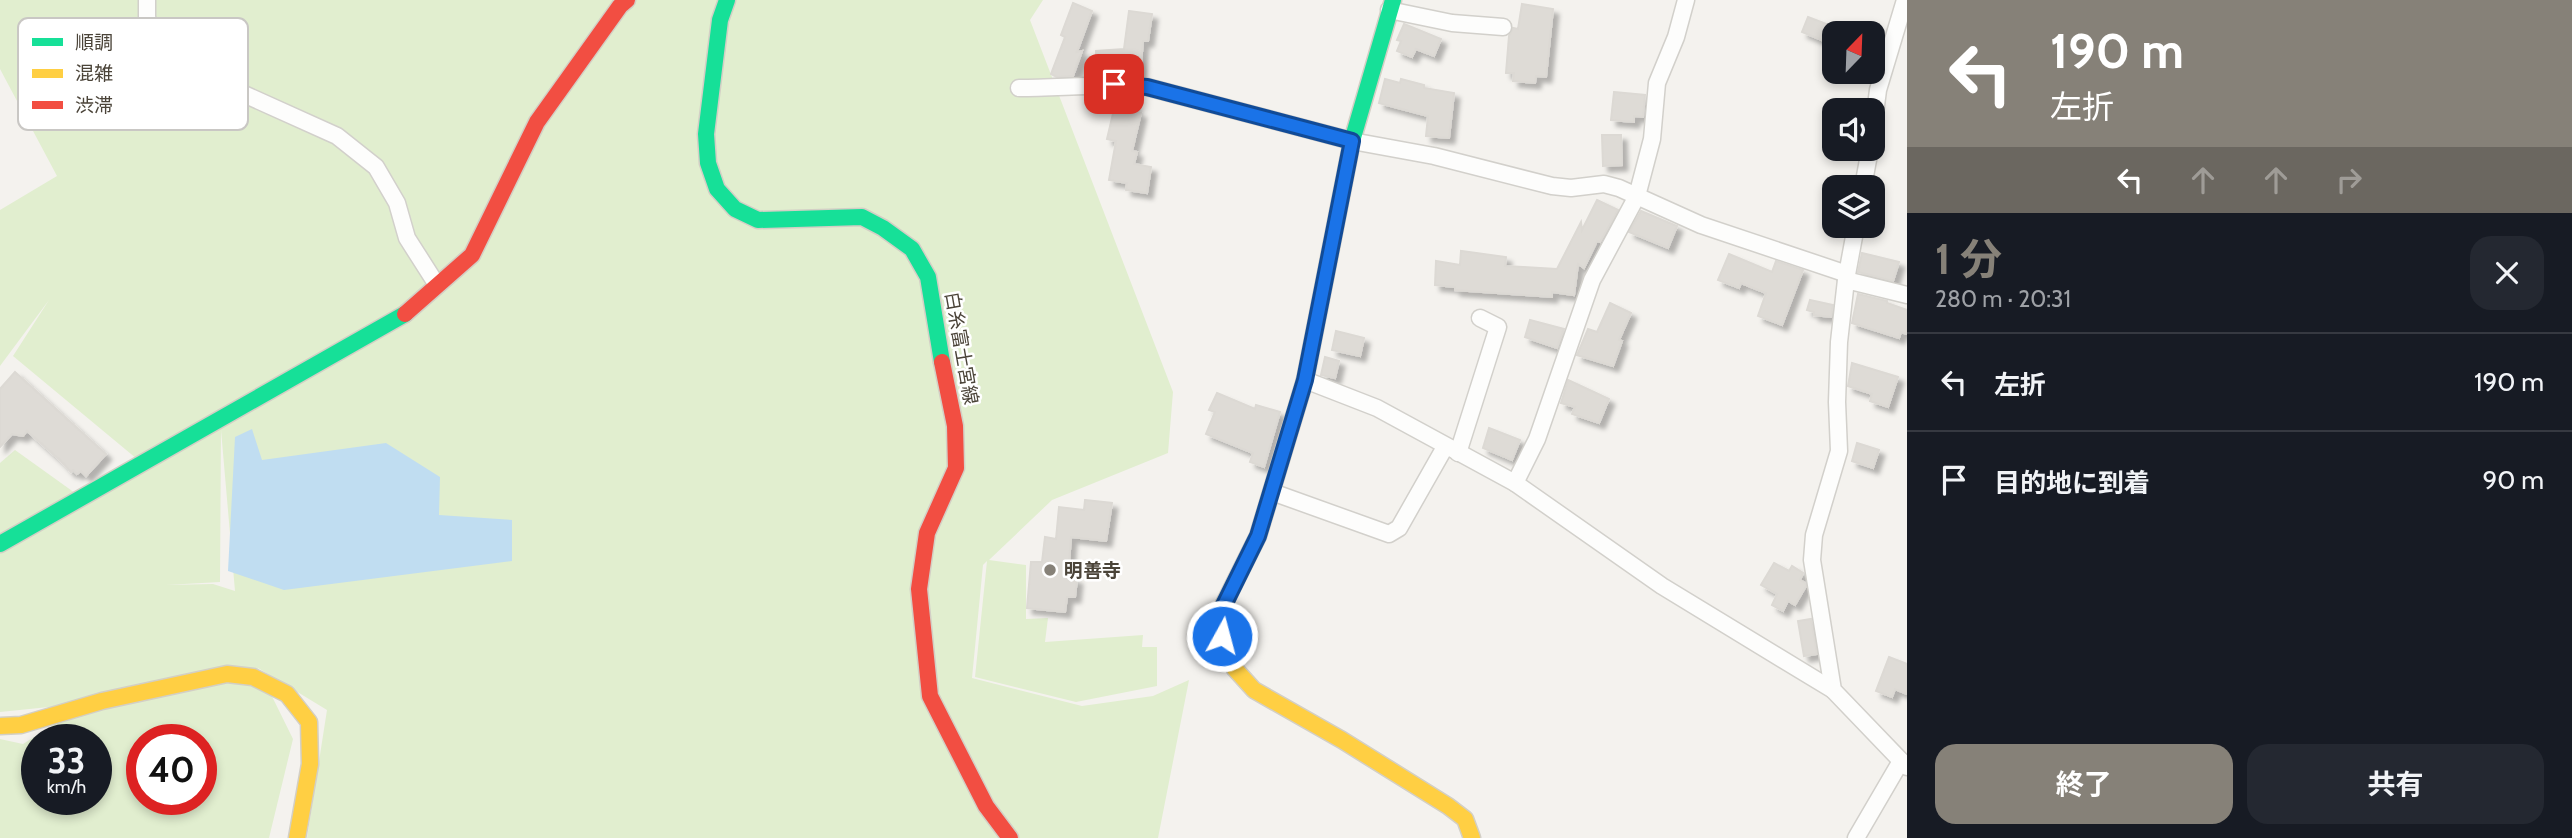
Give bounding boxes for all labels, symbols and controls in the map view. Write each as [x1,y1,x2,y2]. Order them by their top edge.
legend [18,18,248,130]
north arrow [1822,21,1885,84]
map controls [1822,21,1885,238]
text: 190 m [2050,21,2184,80]
icon: left [1935,28,2026,119]
text: 順調 [75,31,113,54]
pin [1084,54,1144,114]
text: 混雑 [75,62,113,85]
icon: arrive [1095,65,1133,103]
text: 左折 [2050,87,2114,126]
text: 渋滞 [75,94,113,117]
button: sound [1822,98,1885,161]
icon: left [2111,161,2149,199]
icon: ahead [2184,161,2222,199]
icon: ahead [2257,161,2295,199]
icon: right [2330,161,2368,199]
button: layers [1822,175,1885,238]
text: 1 分 [1935,233,2002,285]
button: close [2470,236,2544,310]
text: 280 m · 20:31 [1935,285,2071,313]
street label: 白糸富士宮線 [940,290,983,406]
icon: left [1935,363,1973,401]
text: 190 m [2474,366,2544,398]
text: 左折 [1994,369,2046,401]
icon: arrive [1935,461,1973,499]
text: 90 m [2482,464,2544,496]
text: 目的地に到着 [1994,467,2150,499]
place label: 明善寺 [1064,559,1121,582]
marker: 明善寺 [1042,562,1058,578]
position arrow [1185,599,1259,673]
speed limit sign: 40 [126,724,217,815]
text: 33 [48,739,85,782]
button: 終了 [1935,744,2233,824]
button: 共有 [2247,744,2544,824]
text: km/h [47,776,86,798]

